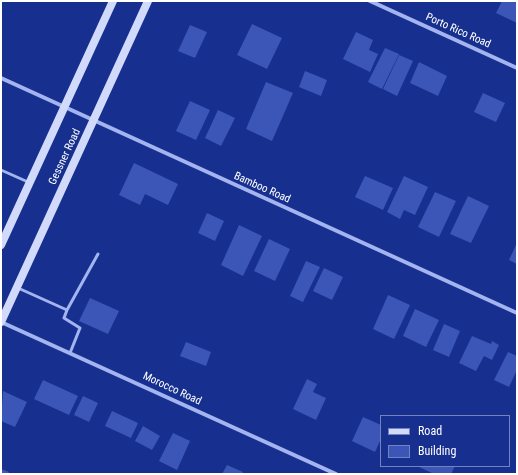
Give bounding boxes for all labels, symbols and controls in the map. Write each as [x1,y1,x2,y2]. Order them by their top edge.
street label: Porto Rico Road [423,11,493,51]
street label: Gessner Road [46,127,84,187]
street label: Bamboo Road [232,170,292,206]
street label: Morocco Road [141,370,203,408]
legend [380,415,510,467]
text: Road [418,424,442,438]
text: Building [418,444,456,458]

